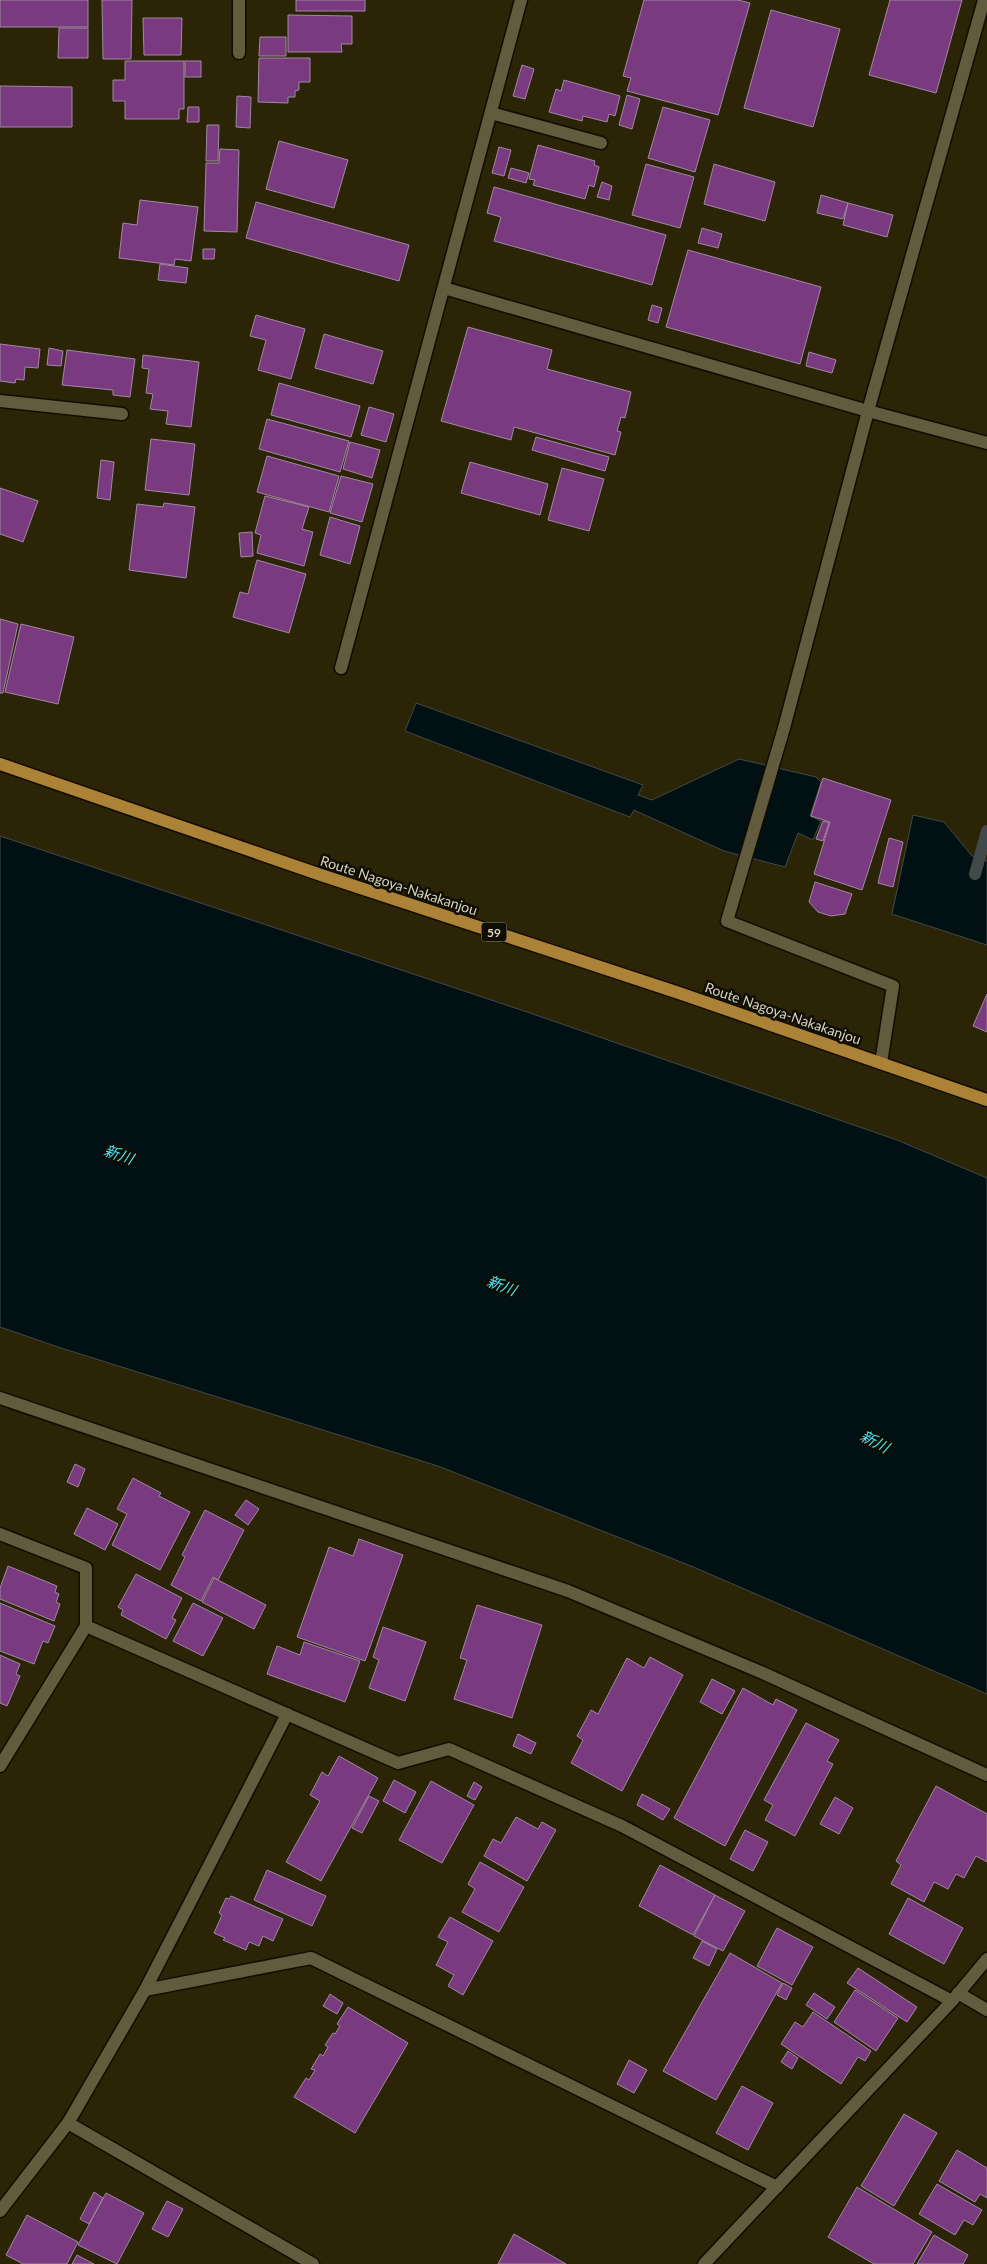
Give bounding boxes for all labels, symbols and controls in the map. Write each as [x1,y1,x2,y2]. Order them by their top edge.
street label: Route Nagoya-Nakakanjou [318,852,480,918]
road number: 59 [482,922,506,942]
street label: Route Nagoya-Nakakanjou [703,978,863,1048]
water label: 新川 [102,1141,138,1168]
water label: 新川 [485,1271,521,1299]
water label: 新川 [858,1426,894,1457]

